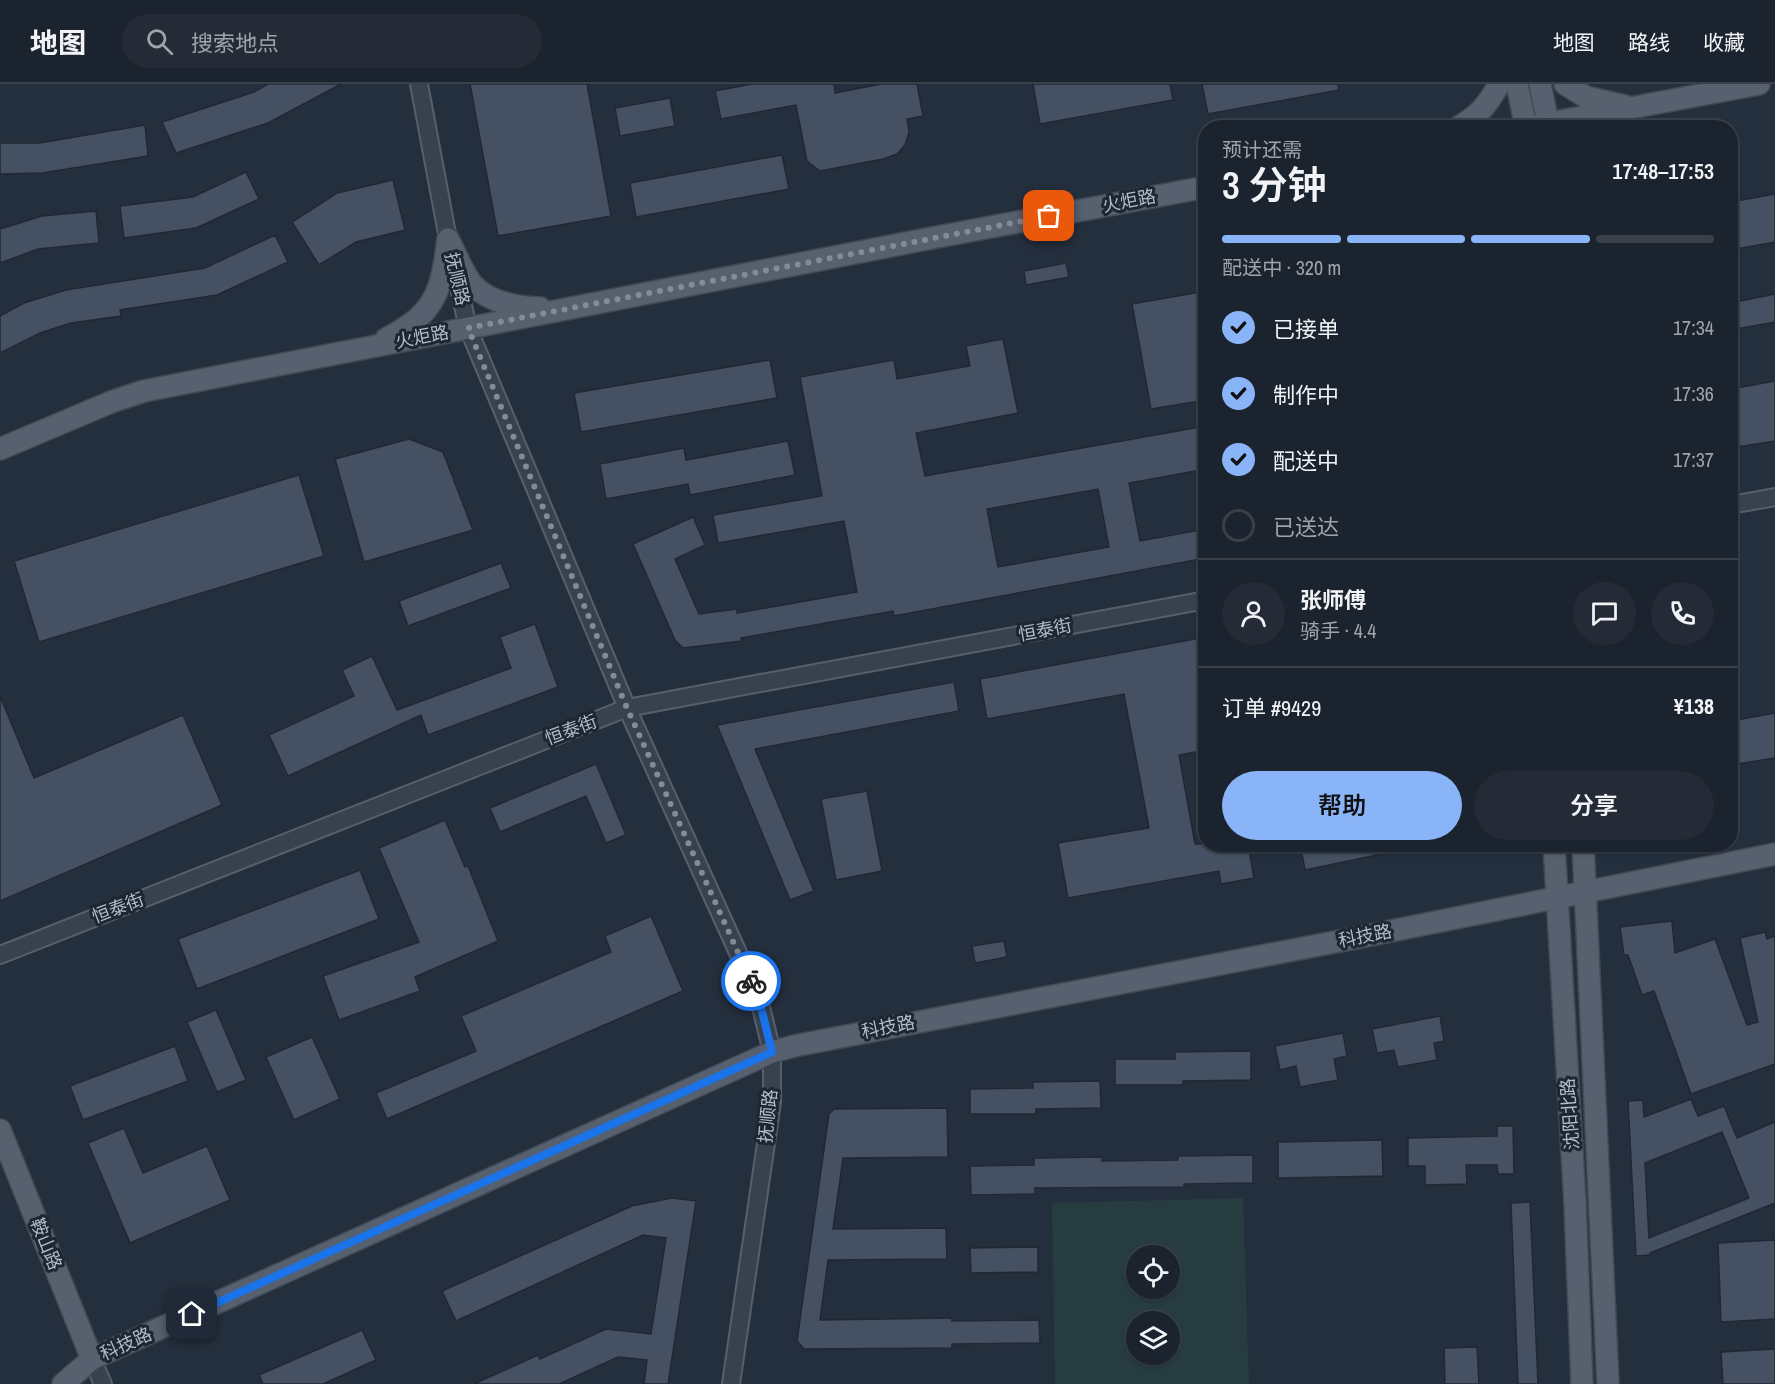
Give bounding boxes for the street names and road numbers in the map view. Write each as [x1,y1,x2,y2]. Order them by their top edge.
street label: 火炬路 [1100,183,1158,218]
street label: 抚顺路 [439,250,476,308]
street label: 火炬路 [393,319,451,354]
street label: 恒泰街 [1016,612,1074,647]
street label: 恒泰街 [541,708,601,751]
street label: 恒泰街 [88,886,148,929]
street label: 科技路 [1336,918,1394,953]
street label: 科技路 [859,1009,917,1044]
street label: 沈阳北路 [1555,1077,1584,1151]
street label: 抚顺路 [752,1088,783,1144]
street label: 鞍山路 [25,1214,68,1274]
street label: 科技路 [96,1321,156,1366]

